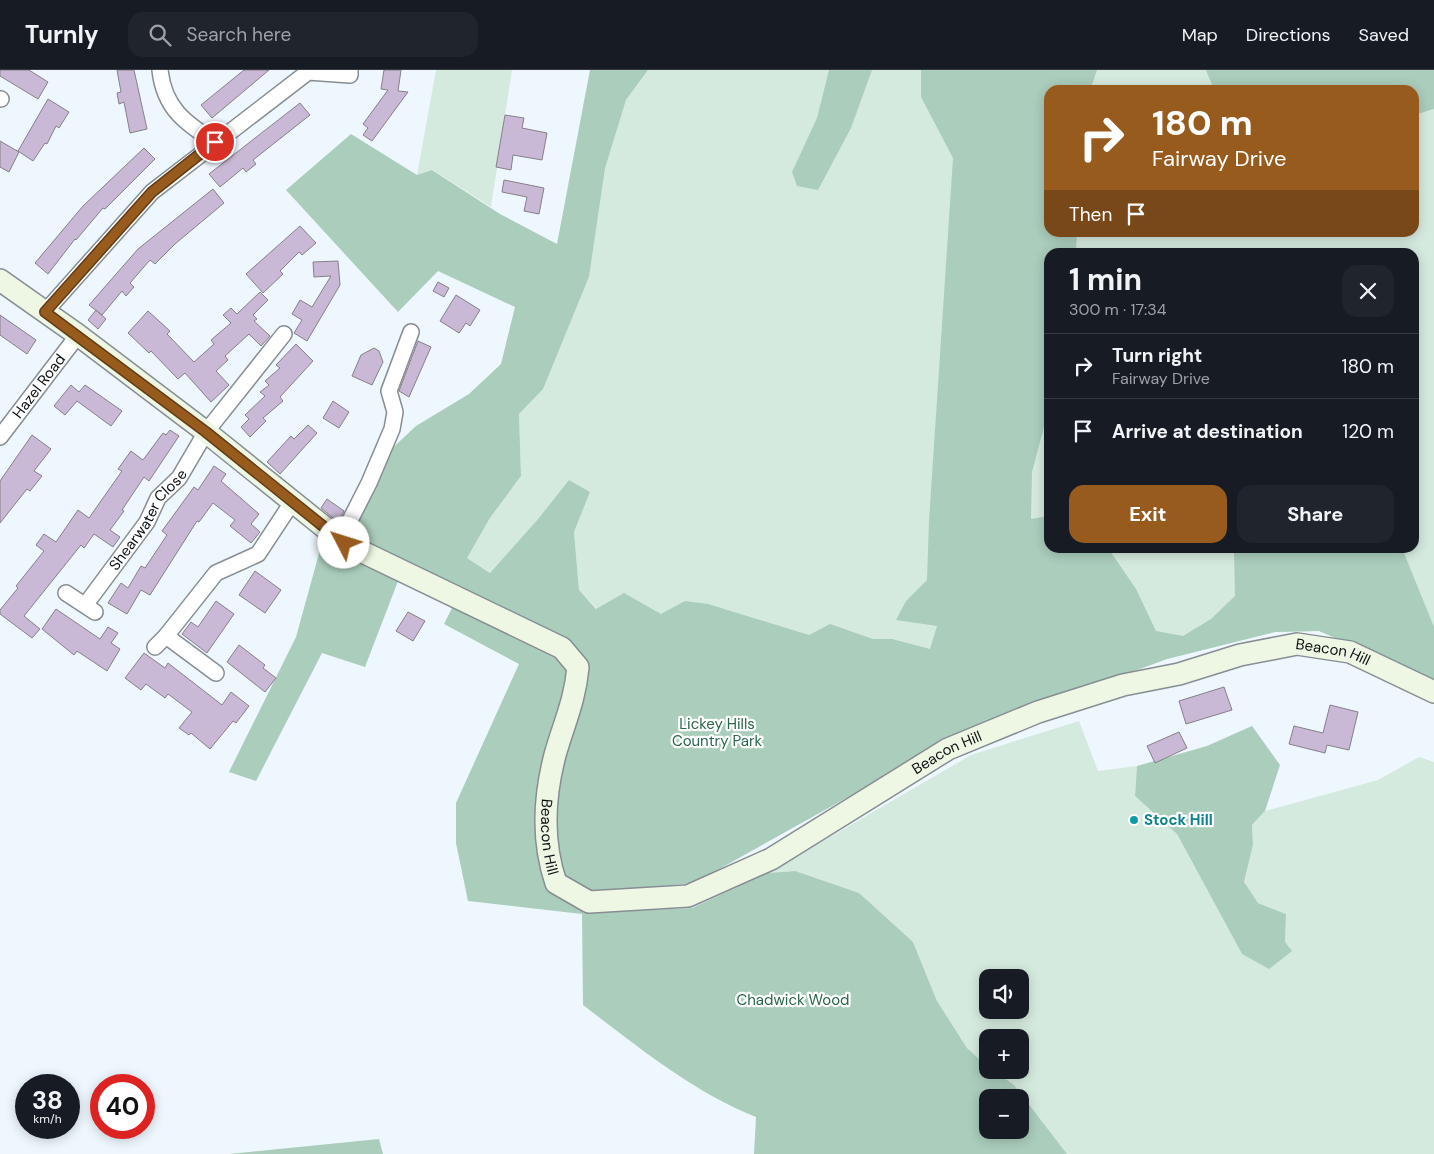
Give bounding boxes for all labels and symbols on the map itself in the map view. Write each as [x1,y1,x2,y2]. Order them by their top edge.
pin [194,121,236,163]
street label: Hazel Road [8,350,70,422]
street label: Shearwater Close [104,466,192,575]
position arrow [317,516,369,568]
street label: Beacon Hill [1294,634,1374,670]
park label: Lickey Hills Country Park [672,714,763,751]
street label: Beacon Hill [908,726,985,779]
street label: Beacon Hill [536,798,563,877]
place label: Stock Hill [1144,810,1213,830]
marker: Stock Hill [1128,814,1140,826]
park label: Chadwick Wood [736,990,850,1010]
speed limit sign: 40 [90,1074,155,1139]

